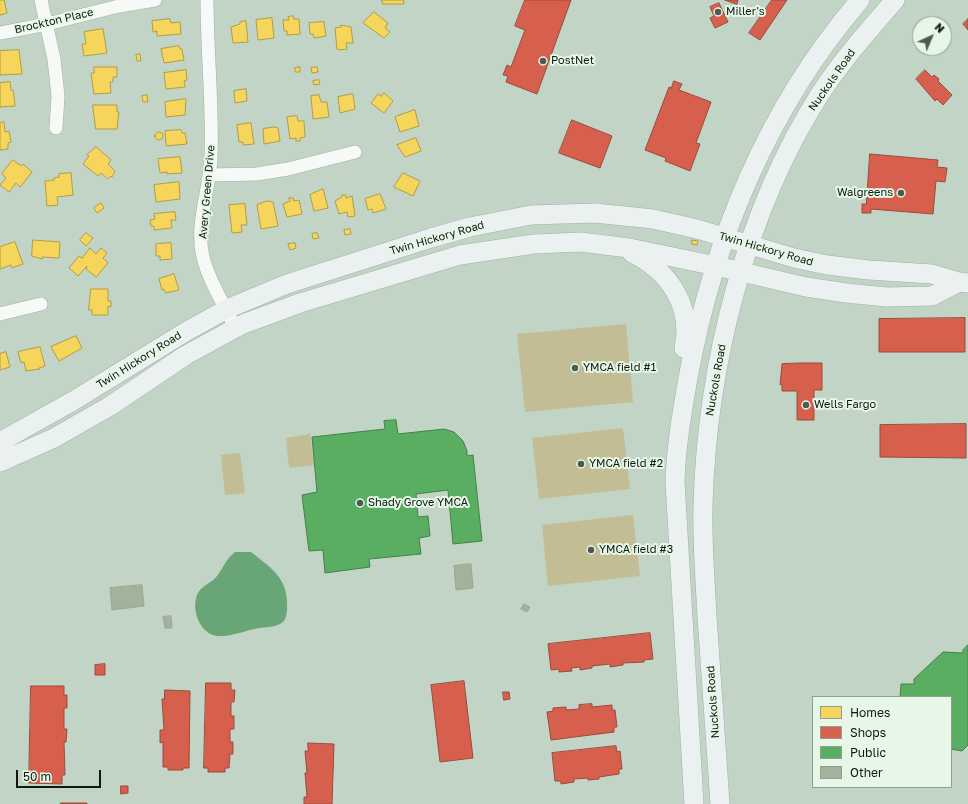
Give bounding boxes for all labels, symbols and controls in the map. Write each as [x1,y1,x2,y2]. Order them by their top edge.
place label: Miller's [726,5,765,19]
street label: Brockton Place [13,6,95,36]
marker: Miller's [713,7,723,17]
north arrow [912,16,952,56]
text: N [932,20,948,35]
street label: Nuckols Road [806,46,858,114]
place label: PostNet [551,54,594,68]
marker: PostNet [538,56,548,66]
street label: Avery Green Drive [196,145,218,239]
place label: Walgreens [837,186,893,200]
marker: Walgreens [896,188,906,198]
street label: Twin Hickory Road [388,218,486,258]
street label: Twin Hickory Road [717,229,815,269]
street label: Twin Hickory Road [94,329,184,391]
street label: Nuckols Road [703,343,729,417]
place label: YMCA field #1 [583,361,656,375]
marker: YMCA field #1 [570,363,580,373]
place label: Wells Fargo [814,398,876,412]
marker: Wells Fargo [801,400,811,410]
place label: YMCA field #2 [589,457,663,471]
marker: YMCA field #2 [576,459,586,469]
place label: Shady Grove YMCA [368,496,468,510]
marker: Shady Grove YMCA [355,498,365,508]
place label: YMCA field #3 [599,543,673,557]
marker: YMCA field #3 [586,545,596,555]
street label: Nuckols Road [704,665,722,739]
legend [812,696,952,788]
text: Homes [850,705,890,720]
text: Shops [850,725,886,740]
text: Public [850,745,886,760]
scale bar [18,762,103,788]
text: Other [850,765,883,780]
text: 50 m [23,769,51,784]

